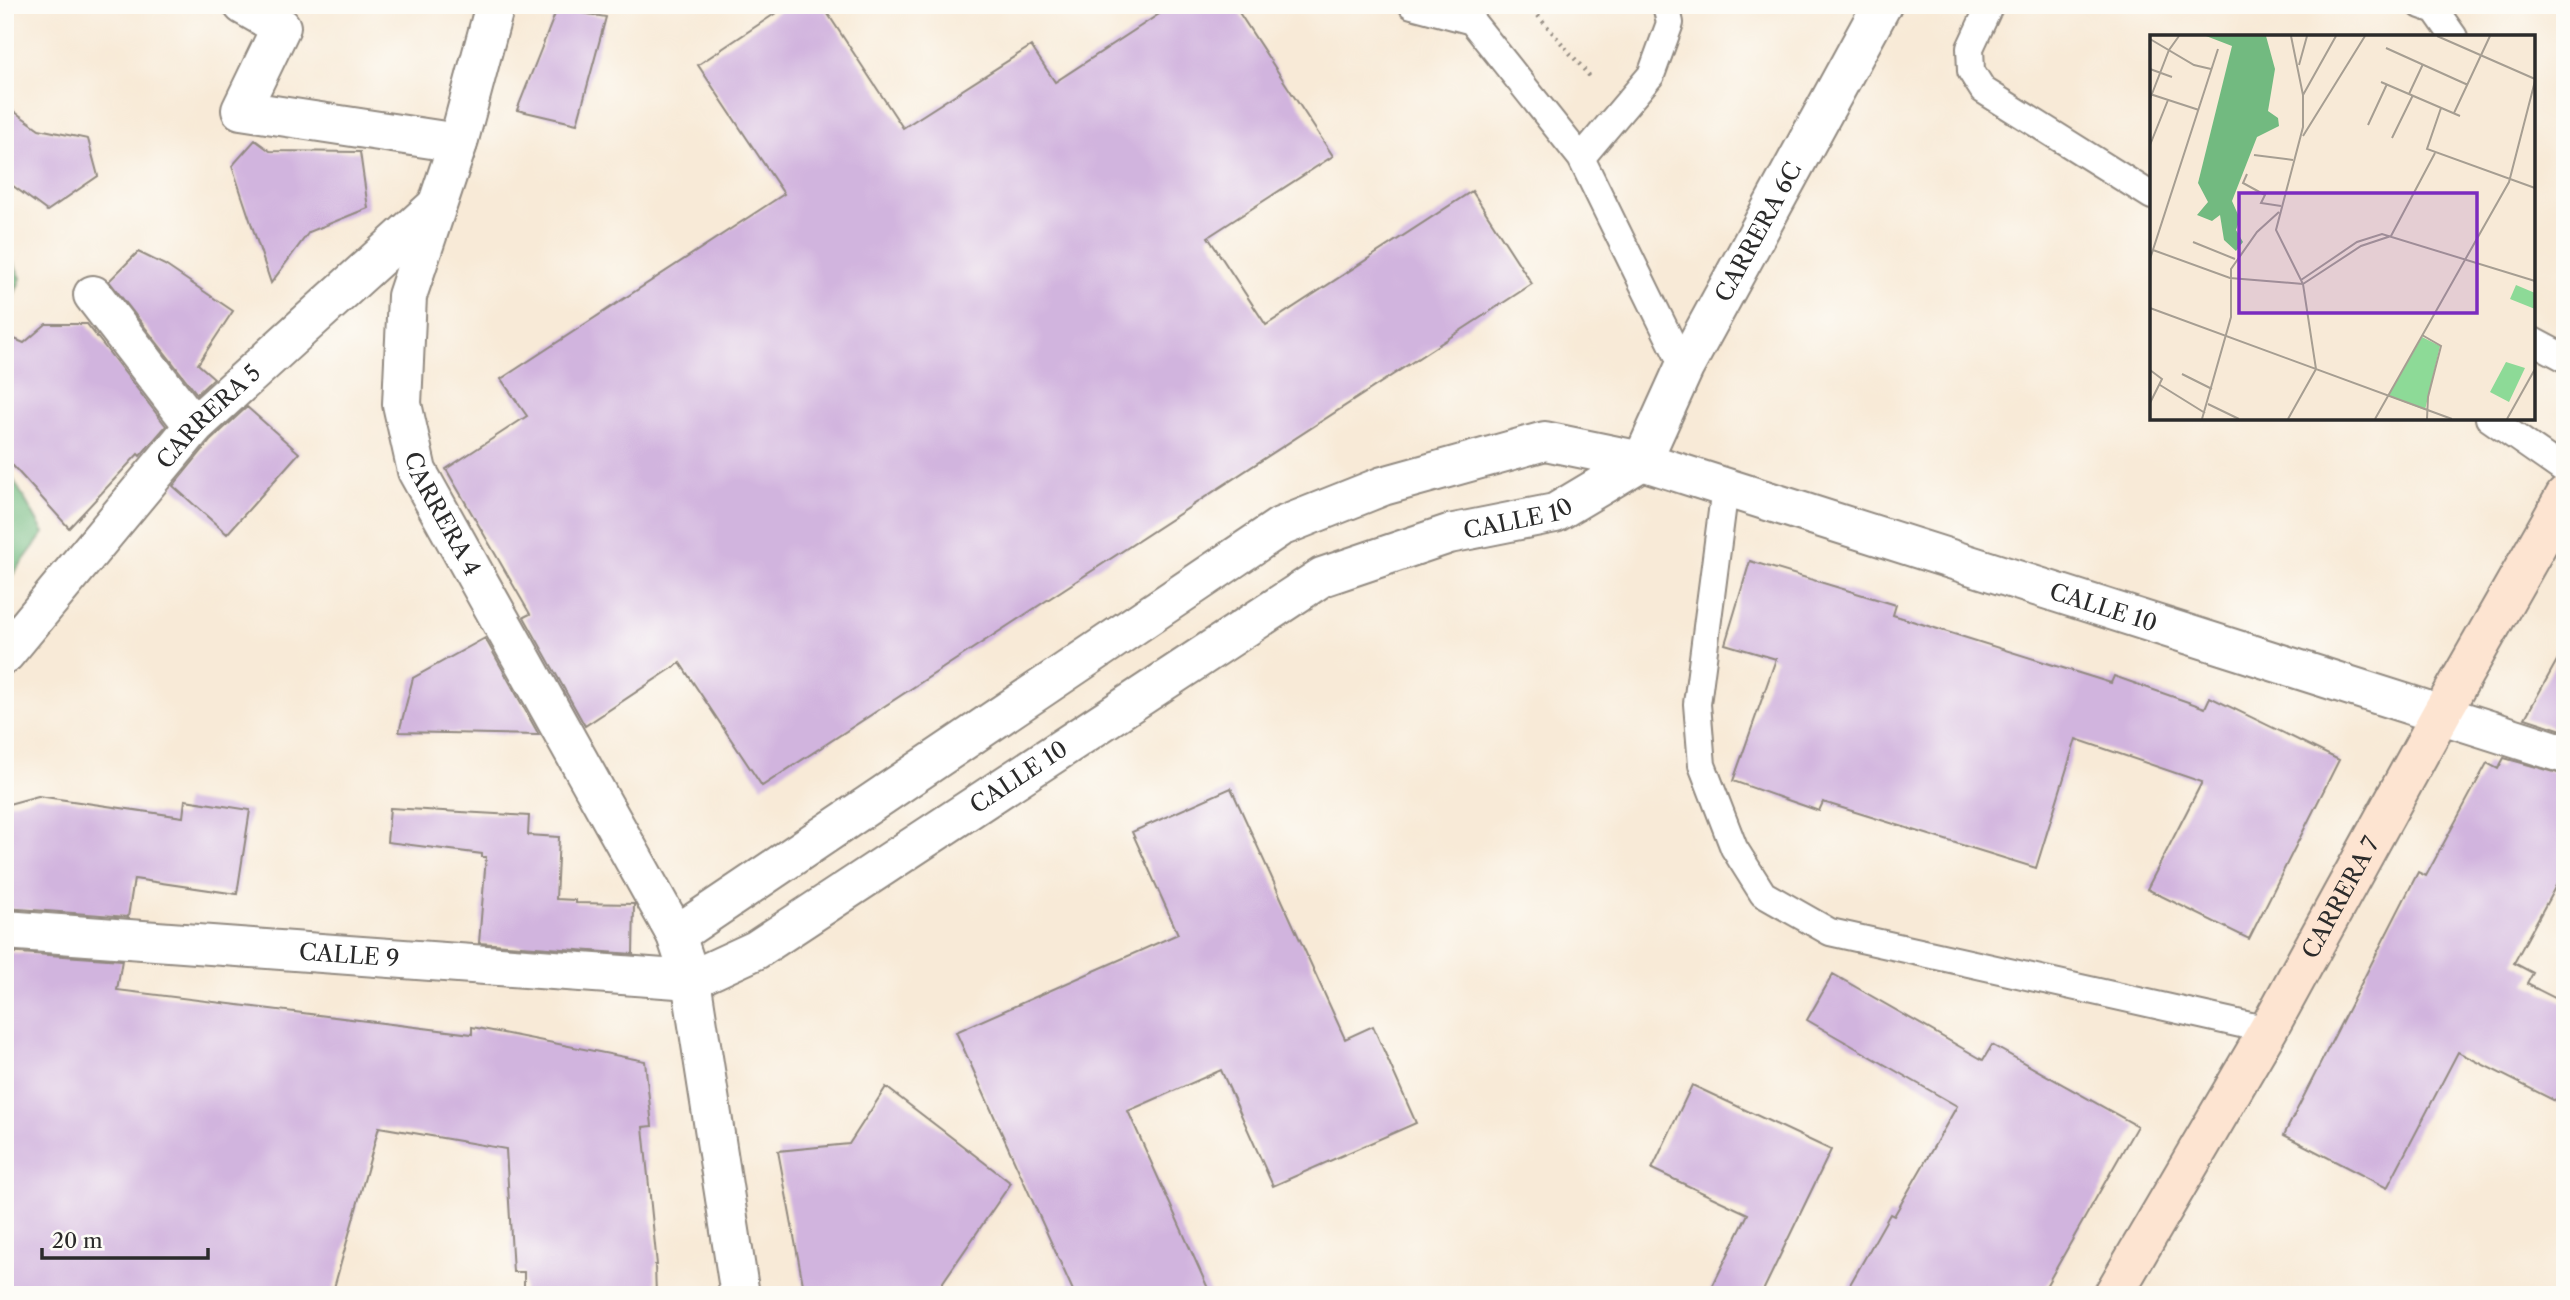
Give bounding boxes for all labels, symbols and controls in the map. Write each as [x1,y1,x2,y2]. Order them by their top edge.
inset map [2150,35,2535,420]
street label: CARRERA 6C [1709,157,1808,307]
street label: CARRERA 5 [151,359,266,474]
street label: CARRERA 4 [399,449,486,580]
street label: CALLE 10 [1461,492,1578,545]
street label: CALLE 10 [2046,577,2161,638]
street label: CALLE 10 [965,735,1073,819]
street label: CARRERA 7 [2296,831,2385,963]
street label: CALLE 9 [298,937,400,973]
scale bar [42,1216,208,1260]
text: 20 m [52,1228,103,1253]

